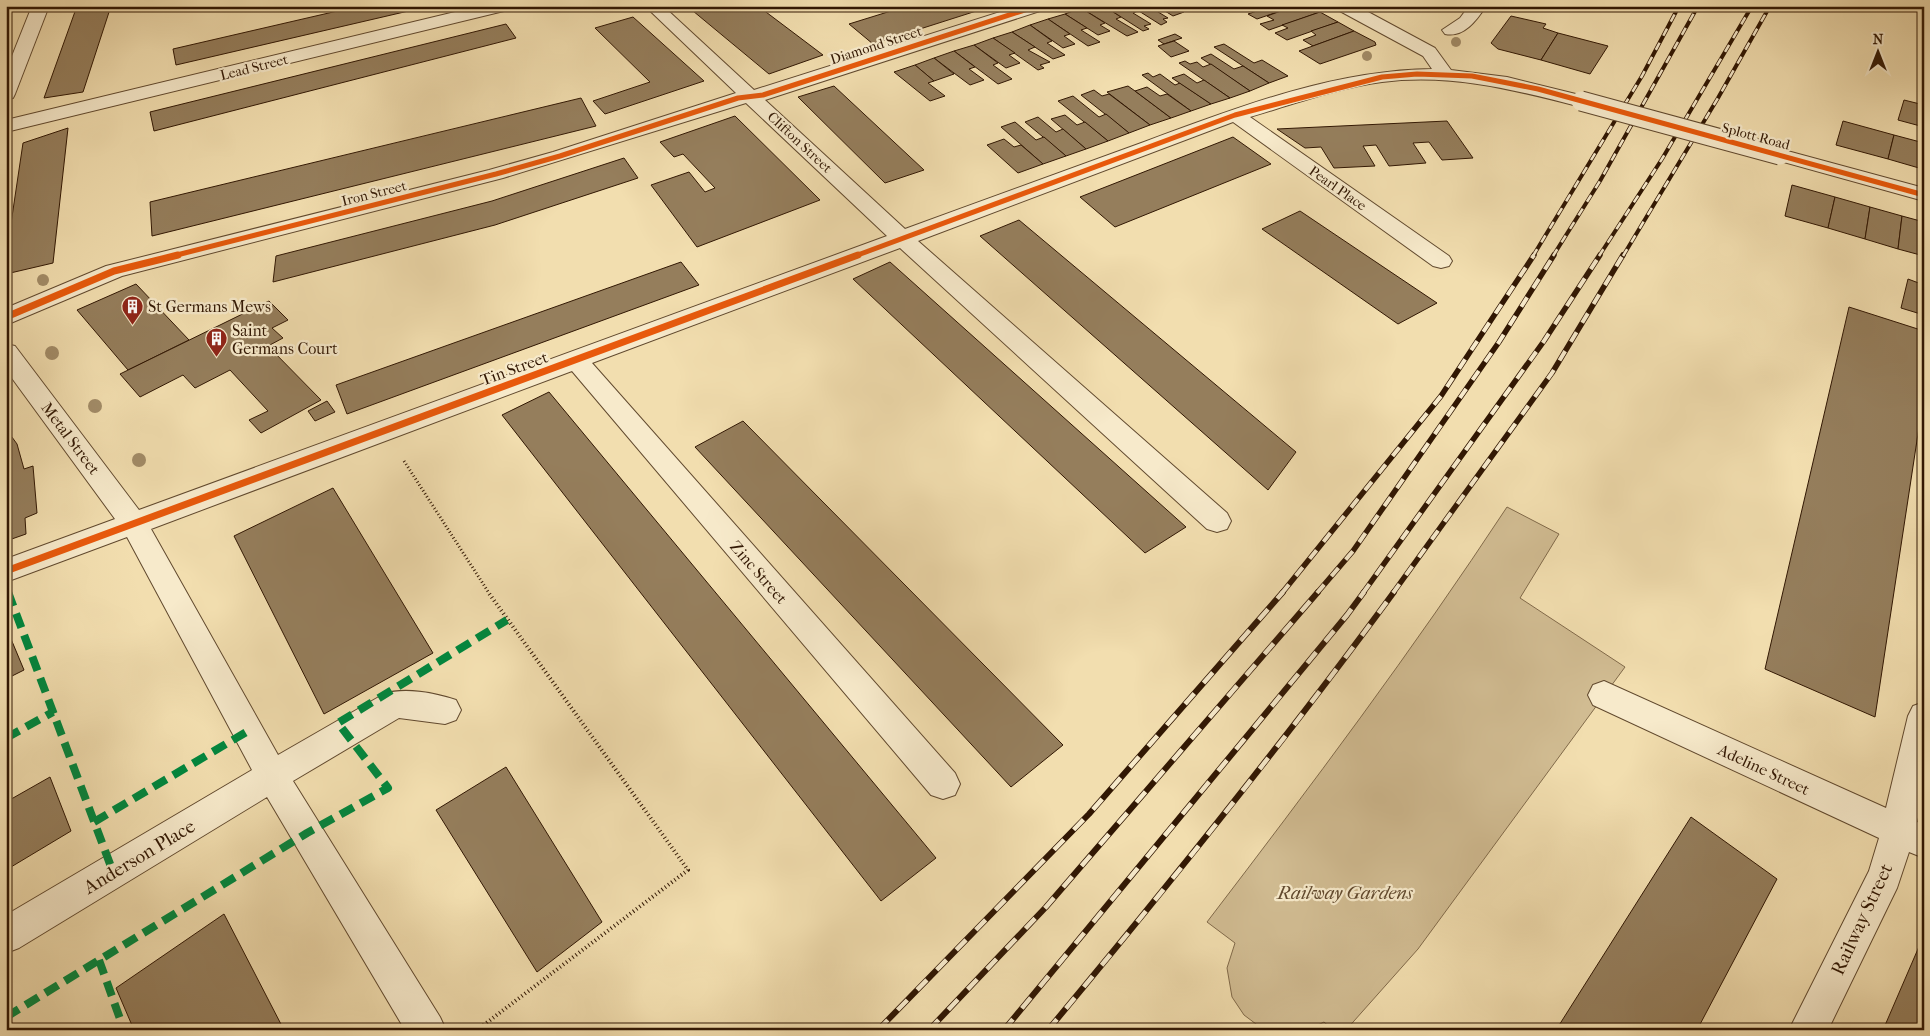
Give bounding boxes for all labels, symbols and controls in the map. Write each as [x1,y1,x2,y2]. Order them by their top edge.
street label: Diamond Street [828,23,924,68]
north arrow [1852,28,1902,78]
text: N [1873,31,1884,48]
street label: Lead Street [218,51,290,84]
street label: Clifton Street [764,108,835,177]
street label: Splott Road [1720,119,1792,154]
street label: Pearl Place [1306,162,1370,214]
street label: Iron Street [340,177,408,210]
building icon: St Germans Mews [120,294,144,325]
place label: St Germans Mews [148,297,271,316]
place label: Saint Germans Court [232,321,338,358]
building icon: Saint Germans Court [204,327,228,358]
street label: Tin Street [478,347,551,389]
street label: Metal Street [37,398,104,478]
street label: Zinc Street [726,537,791,608]
street label: Adeline Street [1714,740,1813,799]
street label: Anderson Place [79,815,199,899]
street label: Railway Street [1827,860,1897,979]
park label: Railway Gardens [1275,882,1414,904]

